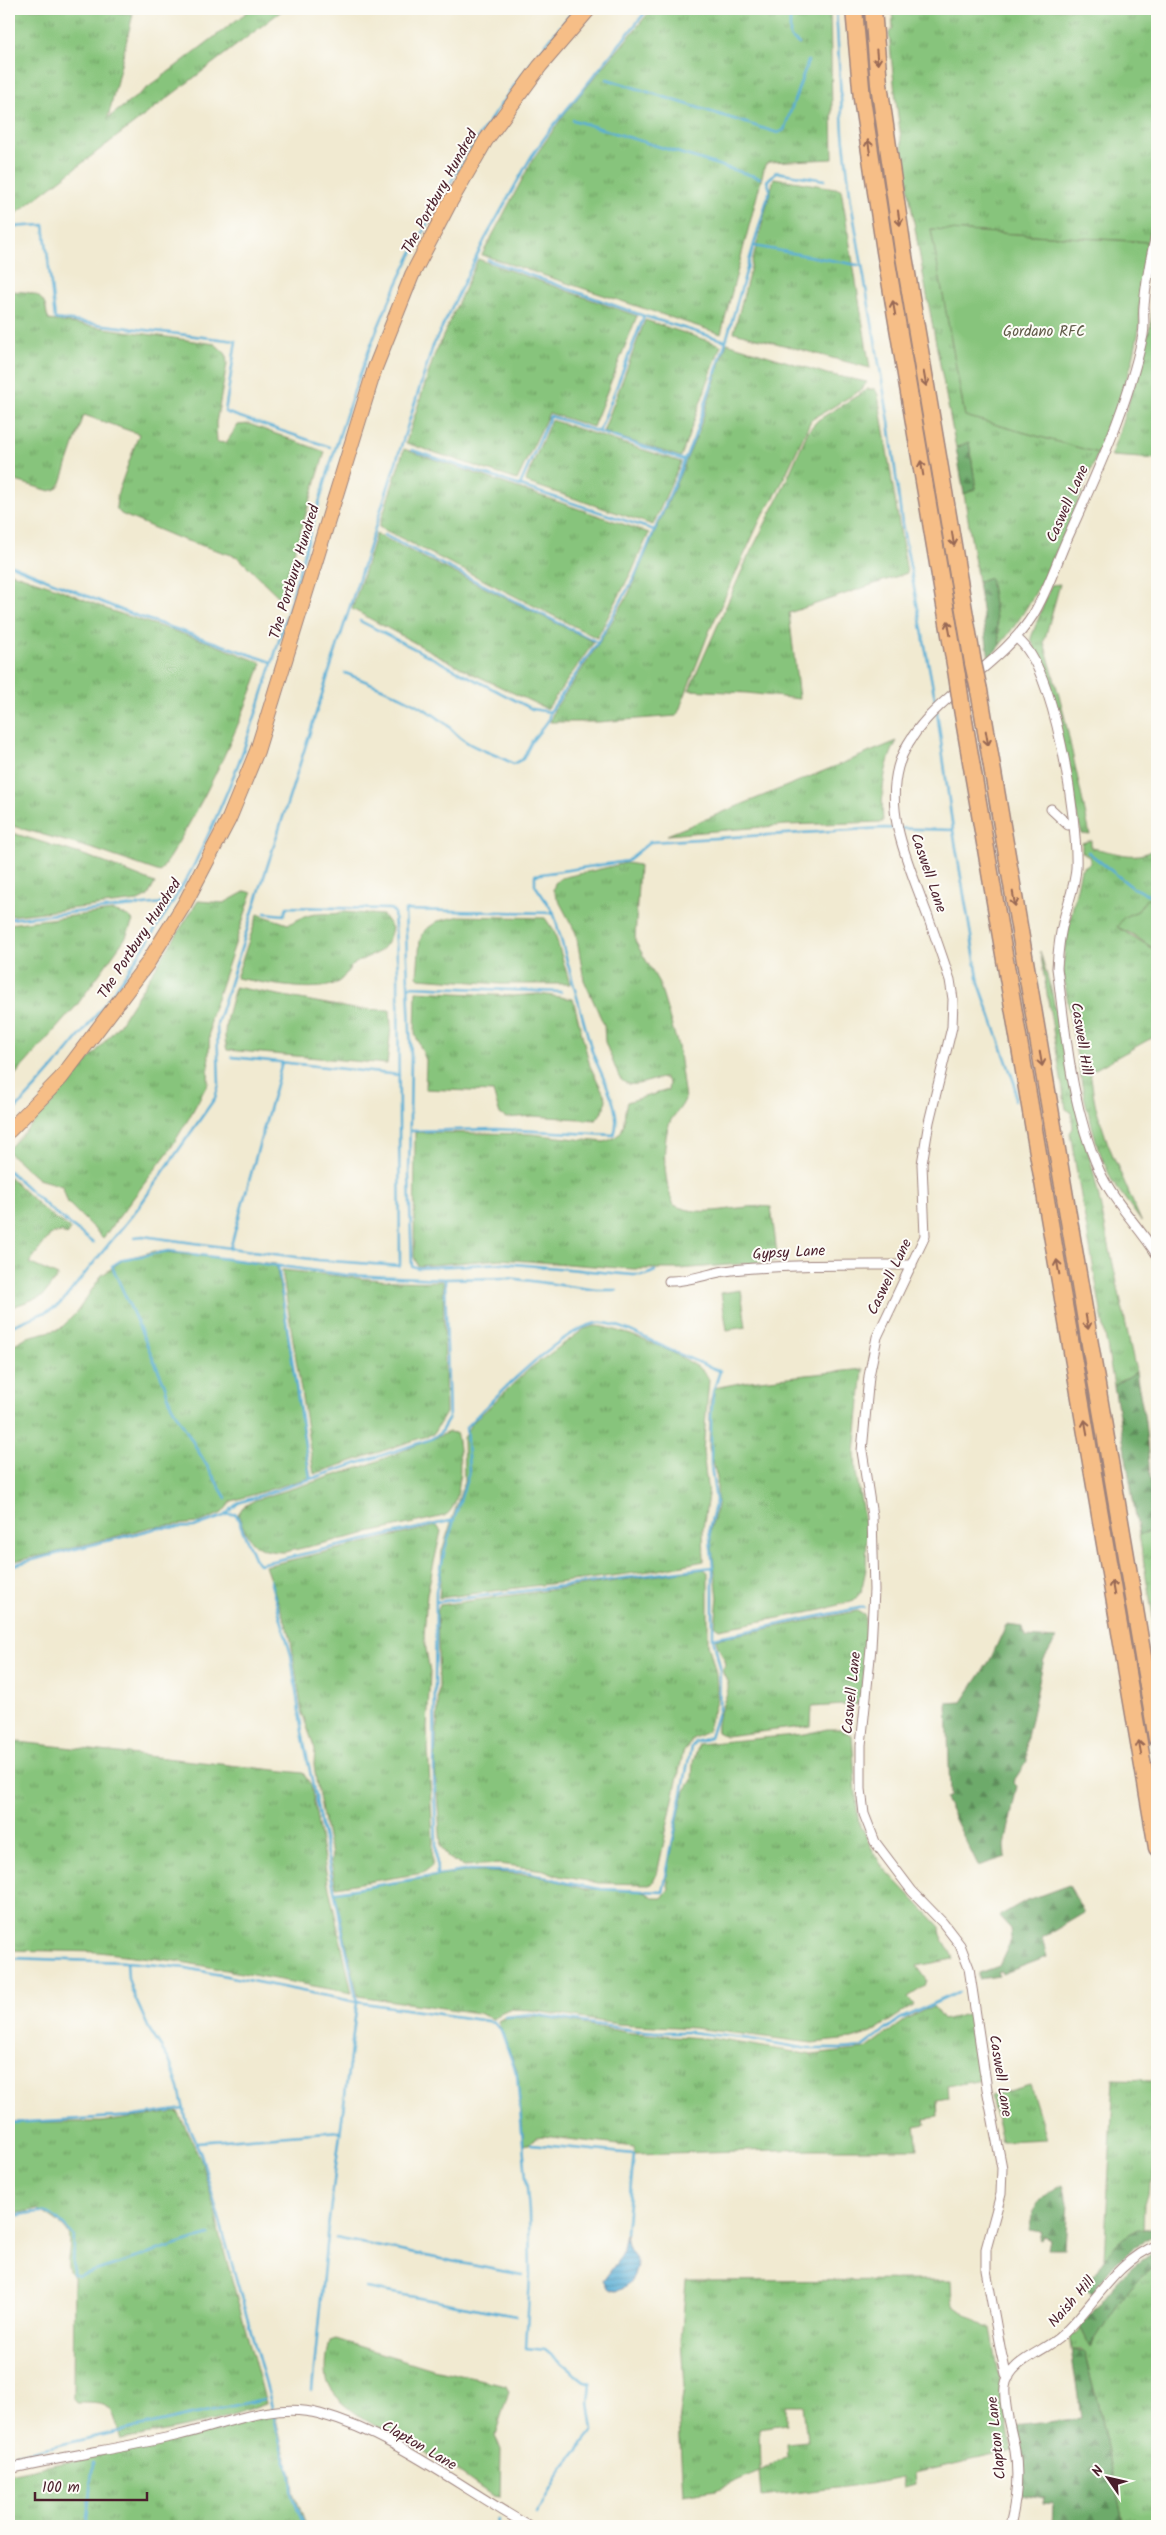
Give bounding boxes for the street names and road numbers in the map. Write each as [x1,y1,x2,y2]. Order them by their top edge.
street label: The Portbury Hundred [396,125,485,259]
street label: Caswell Lane [1040,461,1096,547]
street label: The Portbury Hundred [263,501,327,642]
street label: Caswell Lane [903,830,953,916]
street label: The Portbury Hundred [92,873,188,1004]
street label: Caswell Hill [1063,1001,1099,1078]
street label: Caswell Lane [861,1234,919,1319]
street label: Gypsy Lane [752,1239,826,1267]
street label: Caswell Lane [836,1650,868,1735]
street label: Caswell Lane [982,2033,1018,2119]
street label: Naish Hill [1043,2270,1102,2333]
street label: Clapton Lane [981,2395,1013,2481]
street label: Clapton Lane [377,2415,461,2477]

